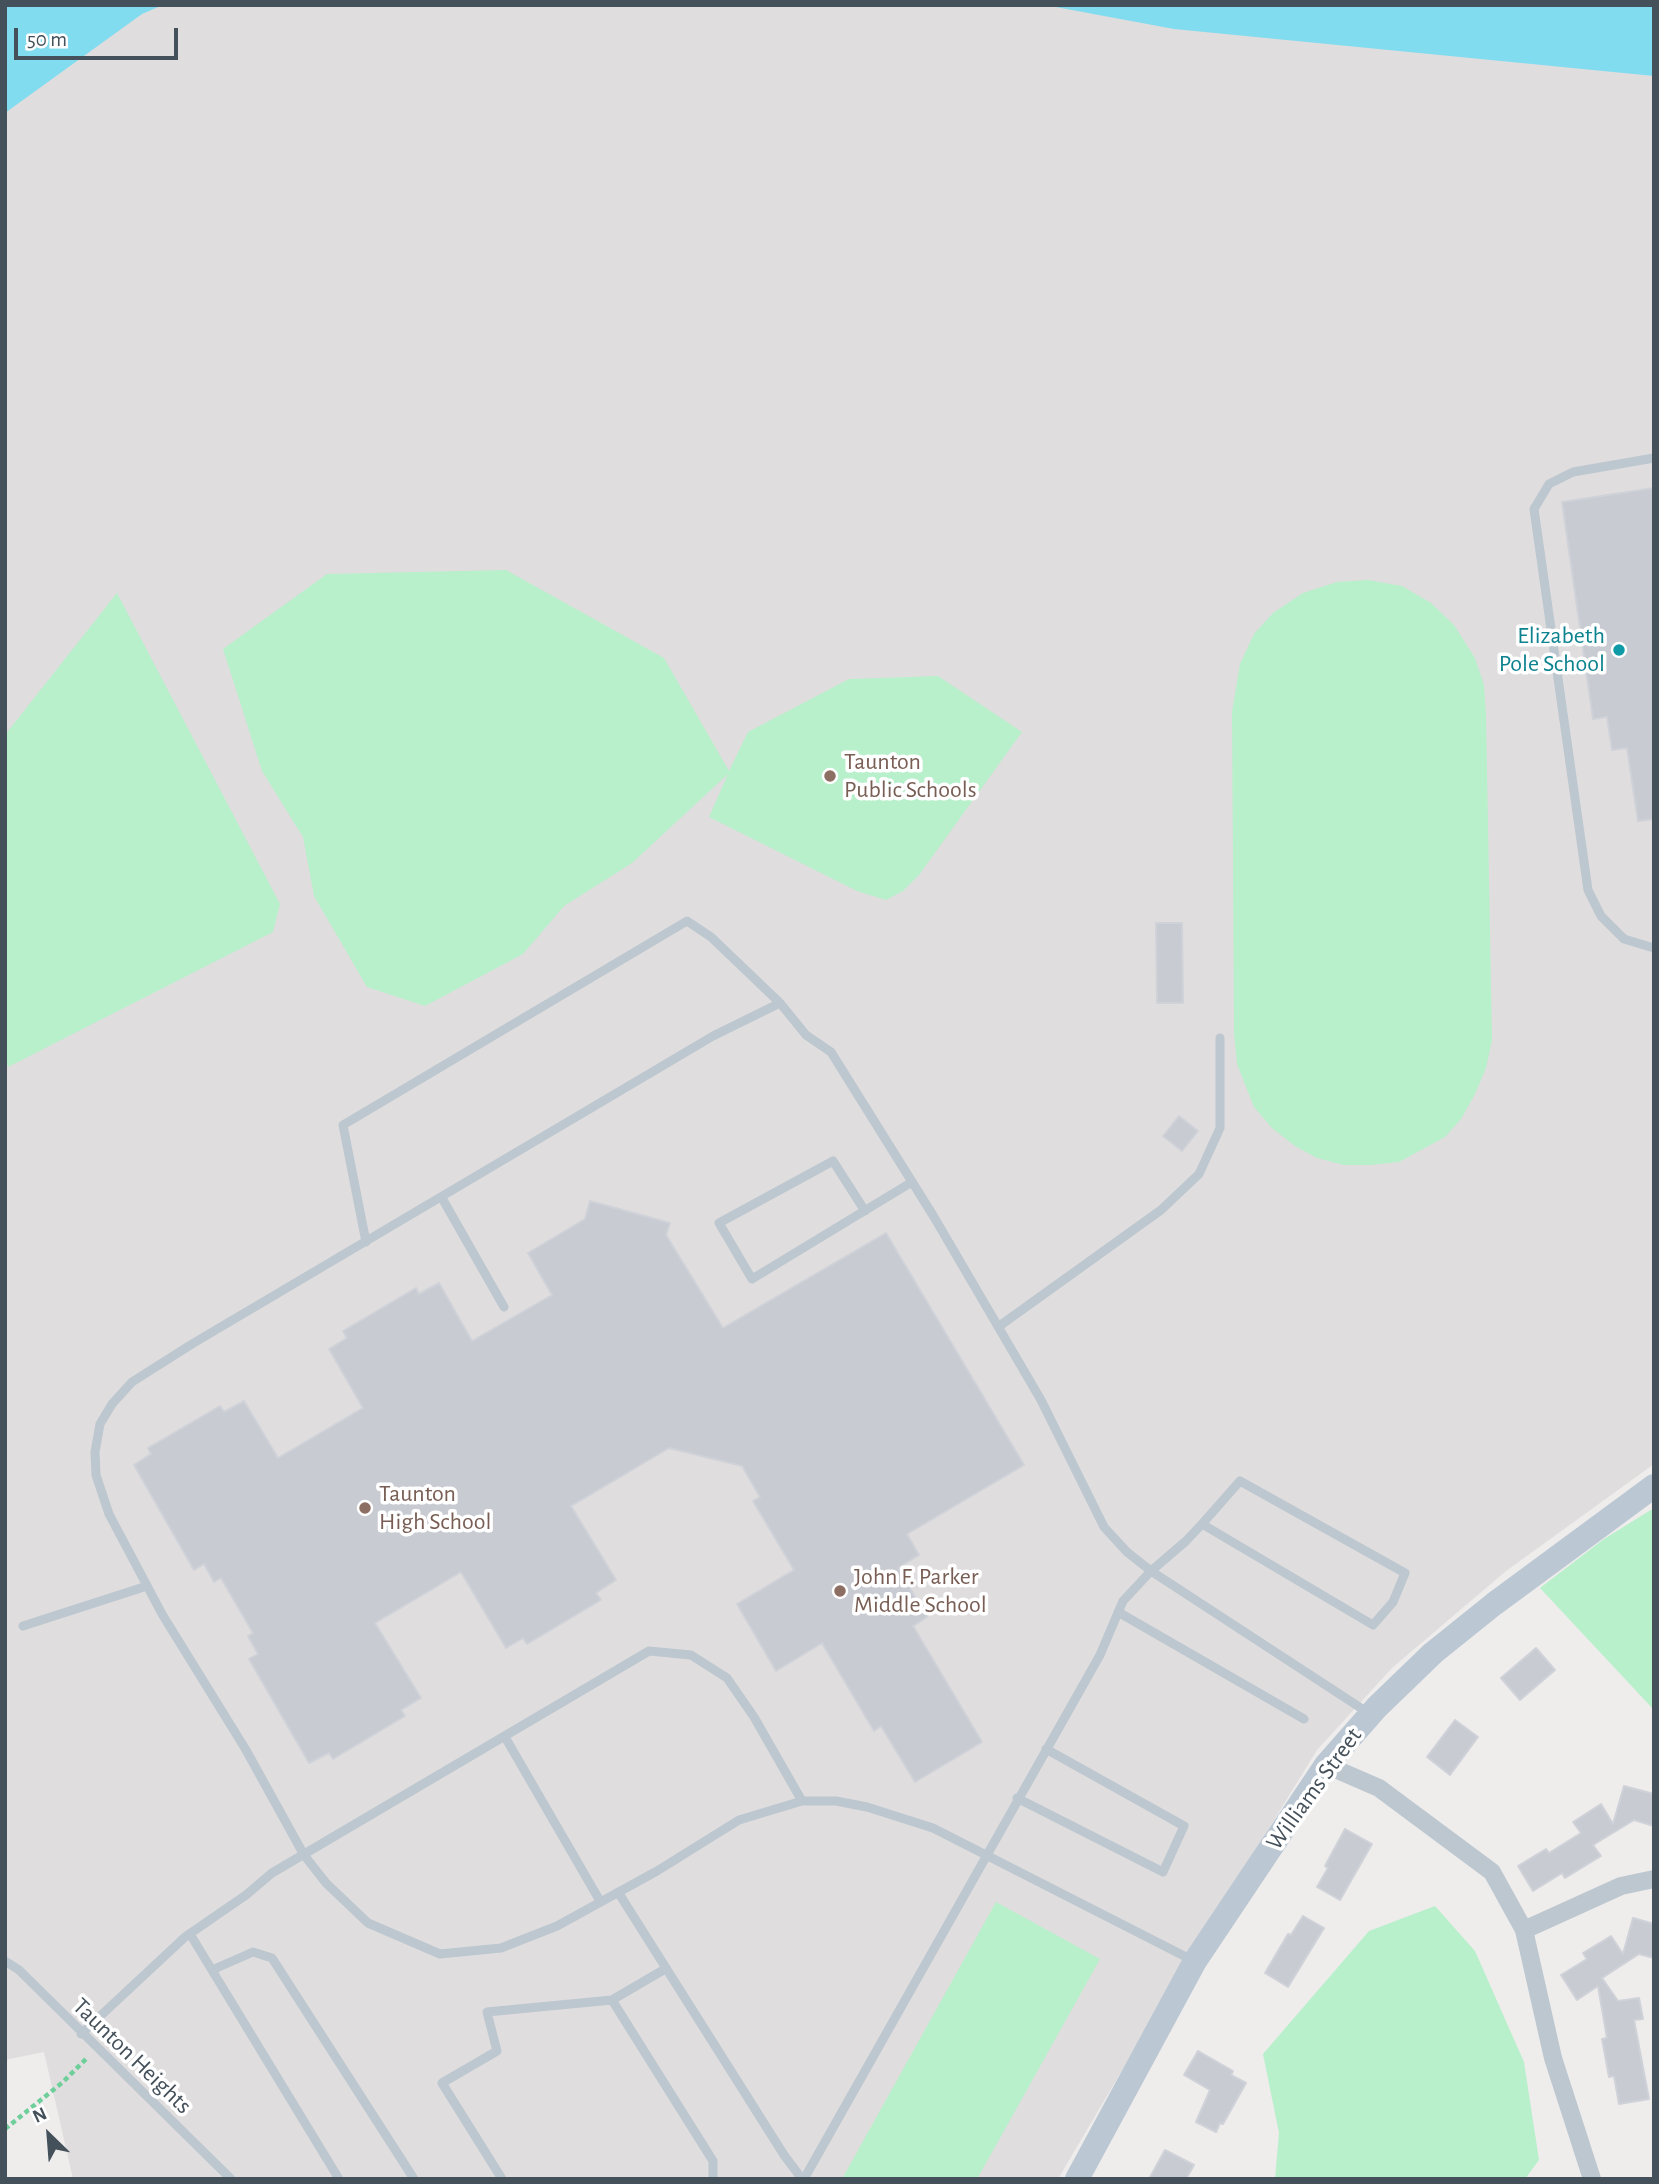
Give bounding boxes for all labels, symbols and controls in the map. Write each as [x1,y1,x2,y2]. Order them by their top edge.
scale bar [18,14,182,58]
text: 50 m [27,29,67,50]
place label: Elizabeth Pole School [1499,622,1605,678]
marker: Elizabeth Pole School [1611,642,1627,658]
place label: Taunton Public Schools [844,748,977,804]
marker: Taunton Public Schools [822,768,838,784]
place label: Taunton High School [379,1480,491,1536]
marker: Taunton High School [357,1500,373,1516]
place label: John F. Parker Middle School [854,1563,987,1619]
marker: John F. Parker Middle School [832,1583,848,1599]
street label: Williams Street [1260,1722,1368,1856]
street label: Taunton Heights [66,1992,198,2120]
north arrow [14,2100,84,2170]
text: N [30,2104,50,2127]

